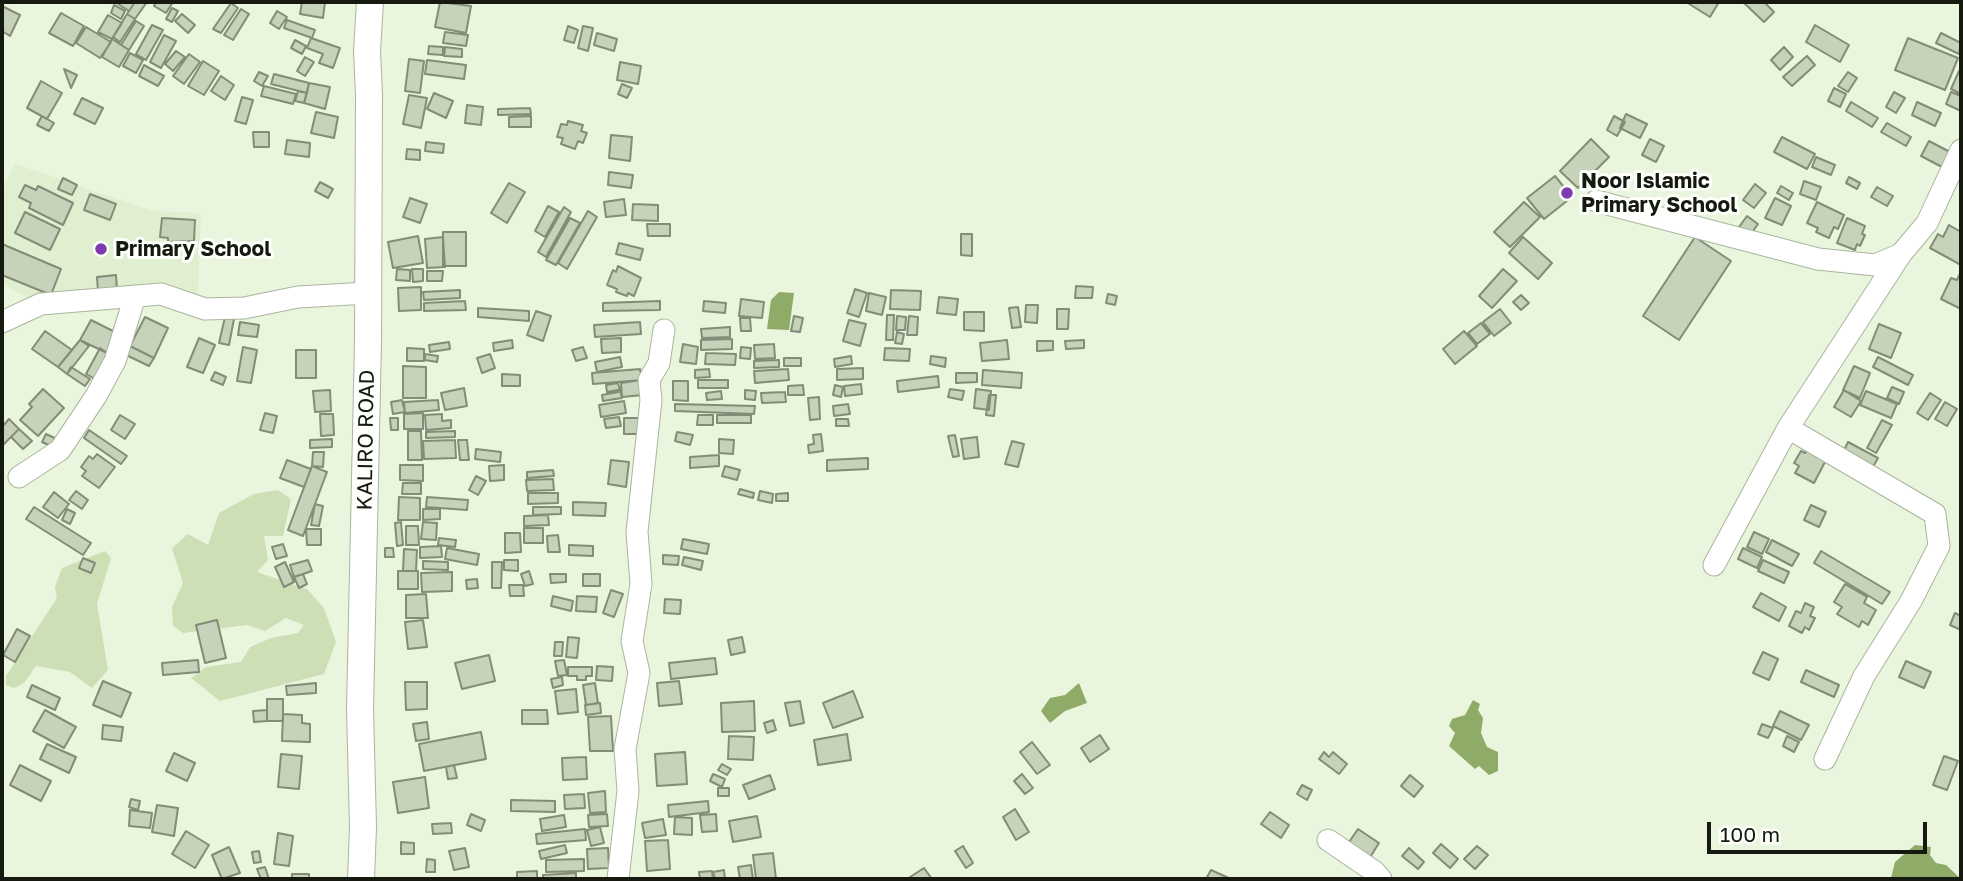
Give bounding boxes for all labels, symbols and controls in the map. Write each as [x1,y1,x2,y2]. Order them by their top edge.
place label: Noor Islamic Primary School [1581,168,1737,218]
marker: Noor Islamic Primary School [1559,185,1575,201]
place label: Primary School [115,236,271,262]
marker: Primary School [93,241,109,257]
street label: KALIRO ROAD [352,369,380,511]
scale bar [1711,808,1932,852]
text: 100 m [1720,821,1780,847]

